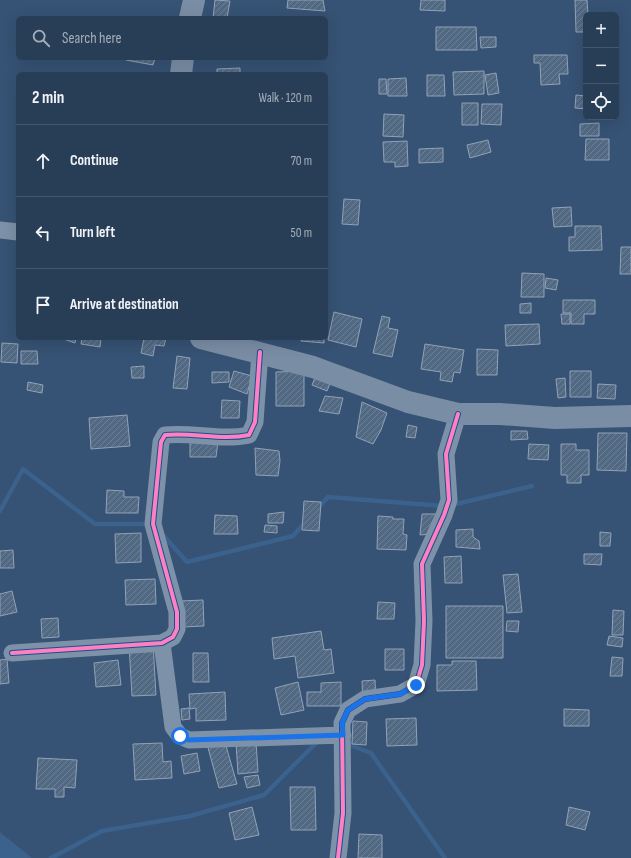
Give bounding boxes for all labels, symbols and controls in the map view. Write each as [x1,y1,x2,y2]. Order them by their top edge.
map controls [583,12,619,120]
button: + [583,12,619,48]
search box [16,16,328,60]
icon: search [30,27,52,49]
text: Search here [62,29,122,48]
button: − [583,48,619,84]
button: locate [583,84,619,120]
text: 2 min [32,88,64,108]
text: Walk · 120 m [259,90,312,106]
icon: ahead [32,150,54,172]
text: Continue [70,151,119,170]
text: 70 m [291,153,312,169]
icon: left [32,222,54,244]
text: Turn left [70,223,115,242]
text: 50 m [291,225,312,241]
icon: arrive [32,294,54,316]
text: Arrive at destination [70,295,179,314]
route end [407,676,425,694]
route start [171,727,189,745]

